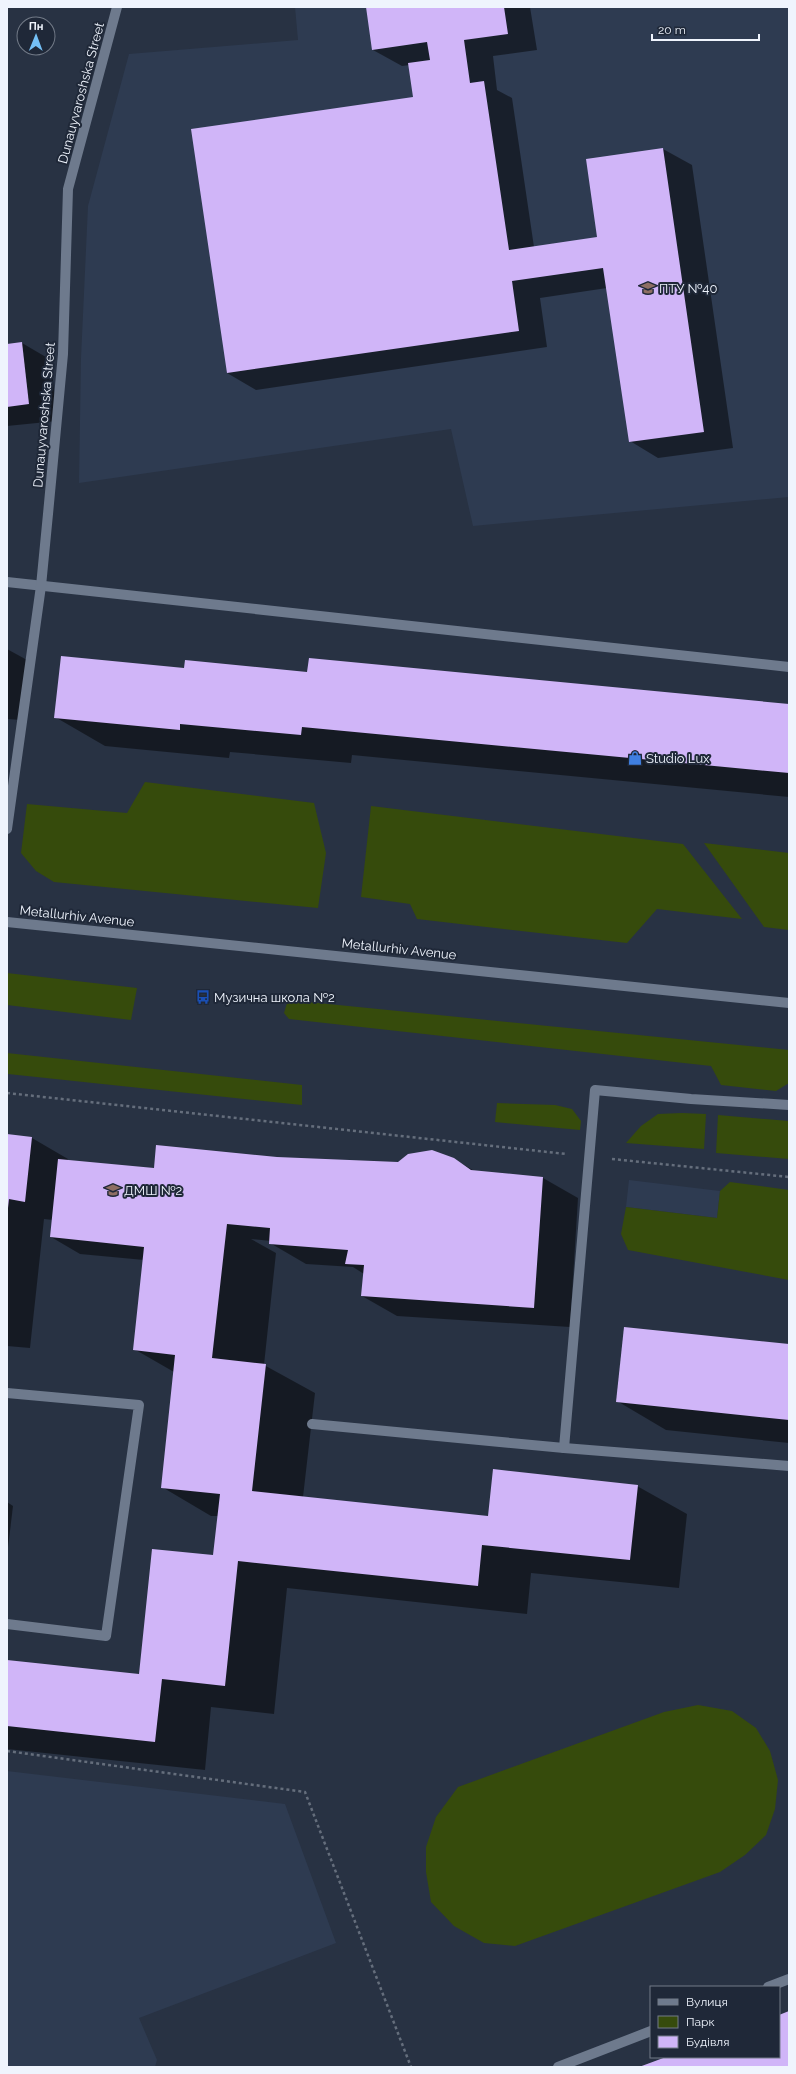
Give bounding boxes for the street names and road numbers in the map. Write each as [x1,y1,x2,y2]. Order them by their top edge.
street label: Dunauyvaroshska Street [55,20,107,165]
street label: Dunauyvaroshska Street [30,341,58,488]
street label: Metallurhiv Avenue [19,903,135,930]
street label: Metallurhiv Avenue [341,936,457,963]

